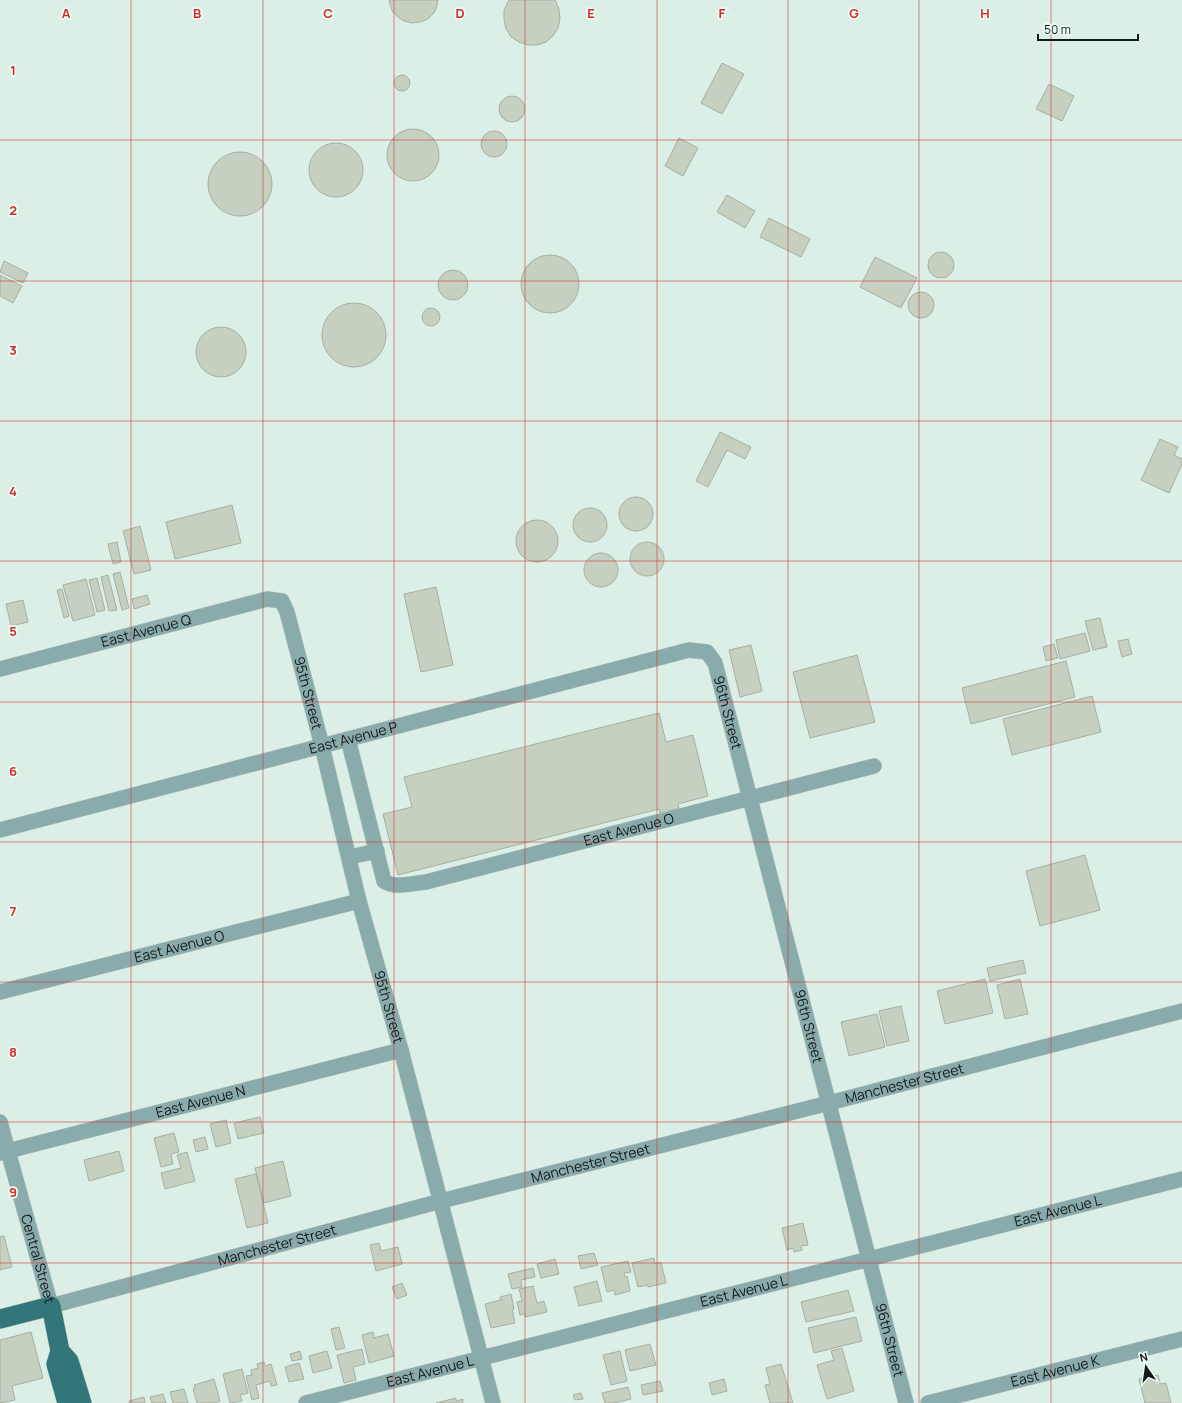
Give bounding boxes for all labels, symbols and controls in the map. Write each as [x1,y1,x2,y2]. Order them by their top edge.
text: A [62,4,71,22]
text: B [193,4,201,22]
text: C [323,4,333,22]
text: D [455,4,465,22]
text: E [587,4,595,22]
text: F [719,4,726,22]
text: G [849,4,859,22]
text: H [980,4,990,22]
scale bar [1038,16,1138,42]
text: 50 m [1044,21,1071,38]
text: 1 [10,61,16,79]
text: 2 [9,201,17,219]
text: 3 [9,341,17,359]
text: 4 [9,482,17,500]
street label: East Avenue Q [99,609,193,651]
text: 5 [9,622,17,640]
street label: 95th Street [290,654,327,732]
street label: 96th Street [710,674,747,752]
street label: East Avenue P [307,716,400,758]
text: 6 [9,762,17,780]
street label: East Avenue O [582,808,676,850]
text: 7 [10,902,17,920]
street label: East Avenue O [132,925,226,967]
street label: 95th Street [370,968,409,1046]
street label: 96th Street [791,987,828,1065]
text: 8 [9,1043,17,1061]
street label: Manchester Street [843,1058,966,1107]
street label: East Avenue N [153,1080,247,1122]
street label: Manchester Street [529,1139,652,1187]
text: 9 [9,1183,17,1201]
street label: East Avenue L [1012,1190,1103,1231]
street label: Central Street [17,1212,60,1306]
street label: Manchester Street [216,1220,339,1270]
street label: East Avenue L [698,1270,789,1311]
street label: 96th Street [872,1301,909,1379]
north arrow [1126,1347,1166,1387]
text: N [1138,1349,1149,1365]
street label: East Avenue K [1009,1350,1102,1391]
street label: East Avenue L [384,1351,476,1391]

